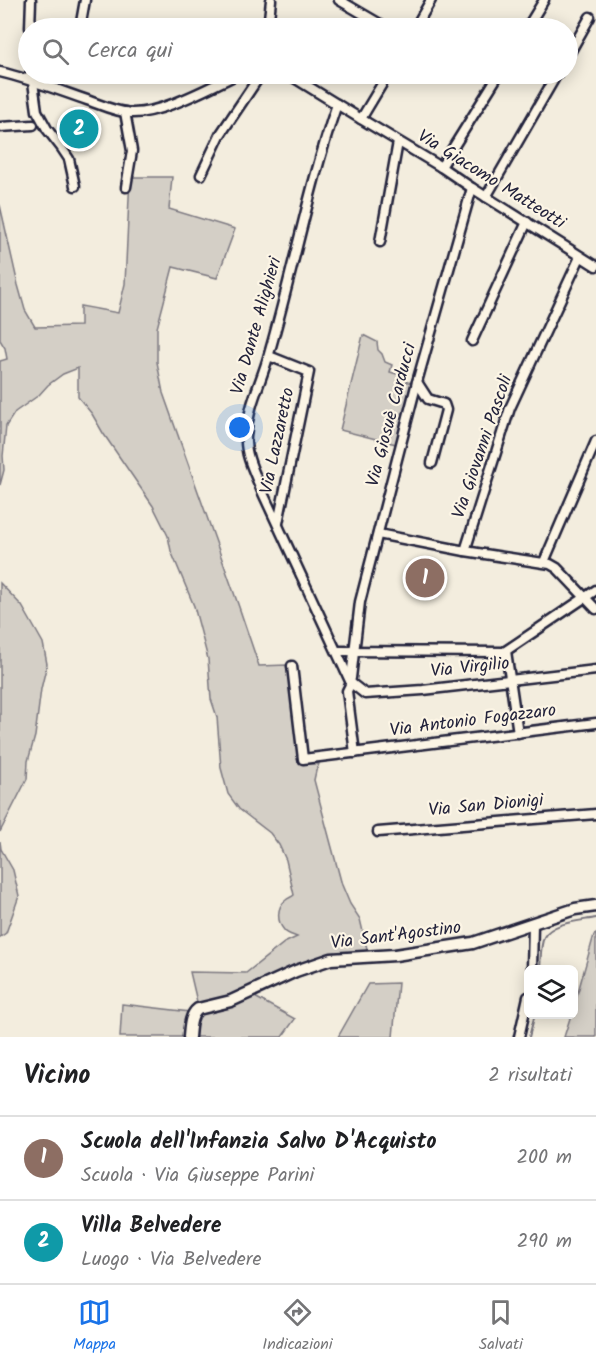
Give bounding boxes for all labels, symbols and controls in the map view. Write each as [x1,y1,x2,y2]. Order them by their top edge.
search box [18,18,578,84]
text: Cerca qui [87,34,173,69]
icon: search [39,35,72,68]
pin: 2 [60,106,98,152]
street label: Via Giacomo Matteotti [411,123,571,238]
street label: Via Dante Alighieri [224,253,291,398]
street label: Via Giosuè Carducci [359,339,425,490]
street label: Via Giovanni Pascoli [445,370,521,523]
street label: Via Lazzaretto [253,385,303,497]
your location [225,413,254,442]
pin: 1 [406,556,444,600]
street label: Via Virgilio [429,649,511,687]
street label: Via Antonio Fogazzaro [388,696,558,746]
street label: Via San Dionigi [427,786,545,825]
street label: Via Sant'Agostino [329,914,463,958]
map controls [524,965,578,1019]
button: layers [524,965,578,1019]
text: Vicino [24,1055,90,1097]
text: 2 risultati [488,1060,572,1092]
text: Scuola dell'Infanzia Salvo D'Acquisto [81,1125,436,1160]
text: 1 [40,1142,47,1174]
text: 200 m [516,1142,572,1174]
text: Scuola · Via Giuseppe Parini [81,1160,314,1192]
text: Villa Belvedere [81,1209,221,1244]
text: 2 [38,1226,49,1258]
text: 290 m [517,1226,572,1258]
text: Luogo · Via Belvedere [81,1244,261,1276]
tab: Mappa [73,1296,116,1357]
tab: Indicazioni [262,1296,333,1357]
tab: Salvati [479,1296,523,1357]

